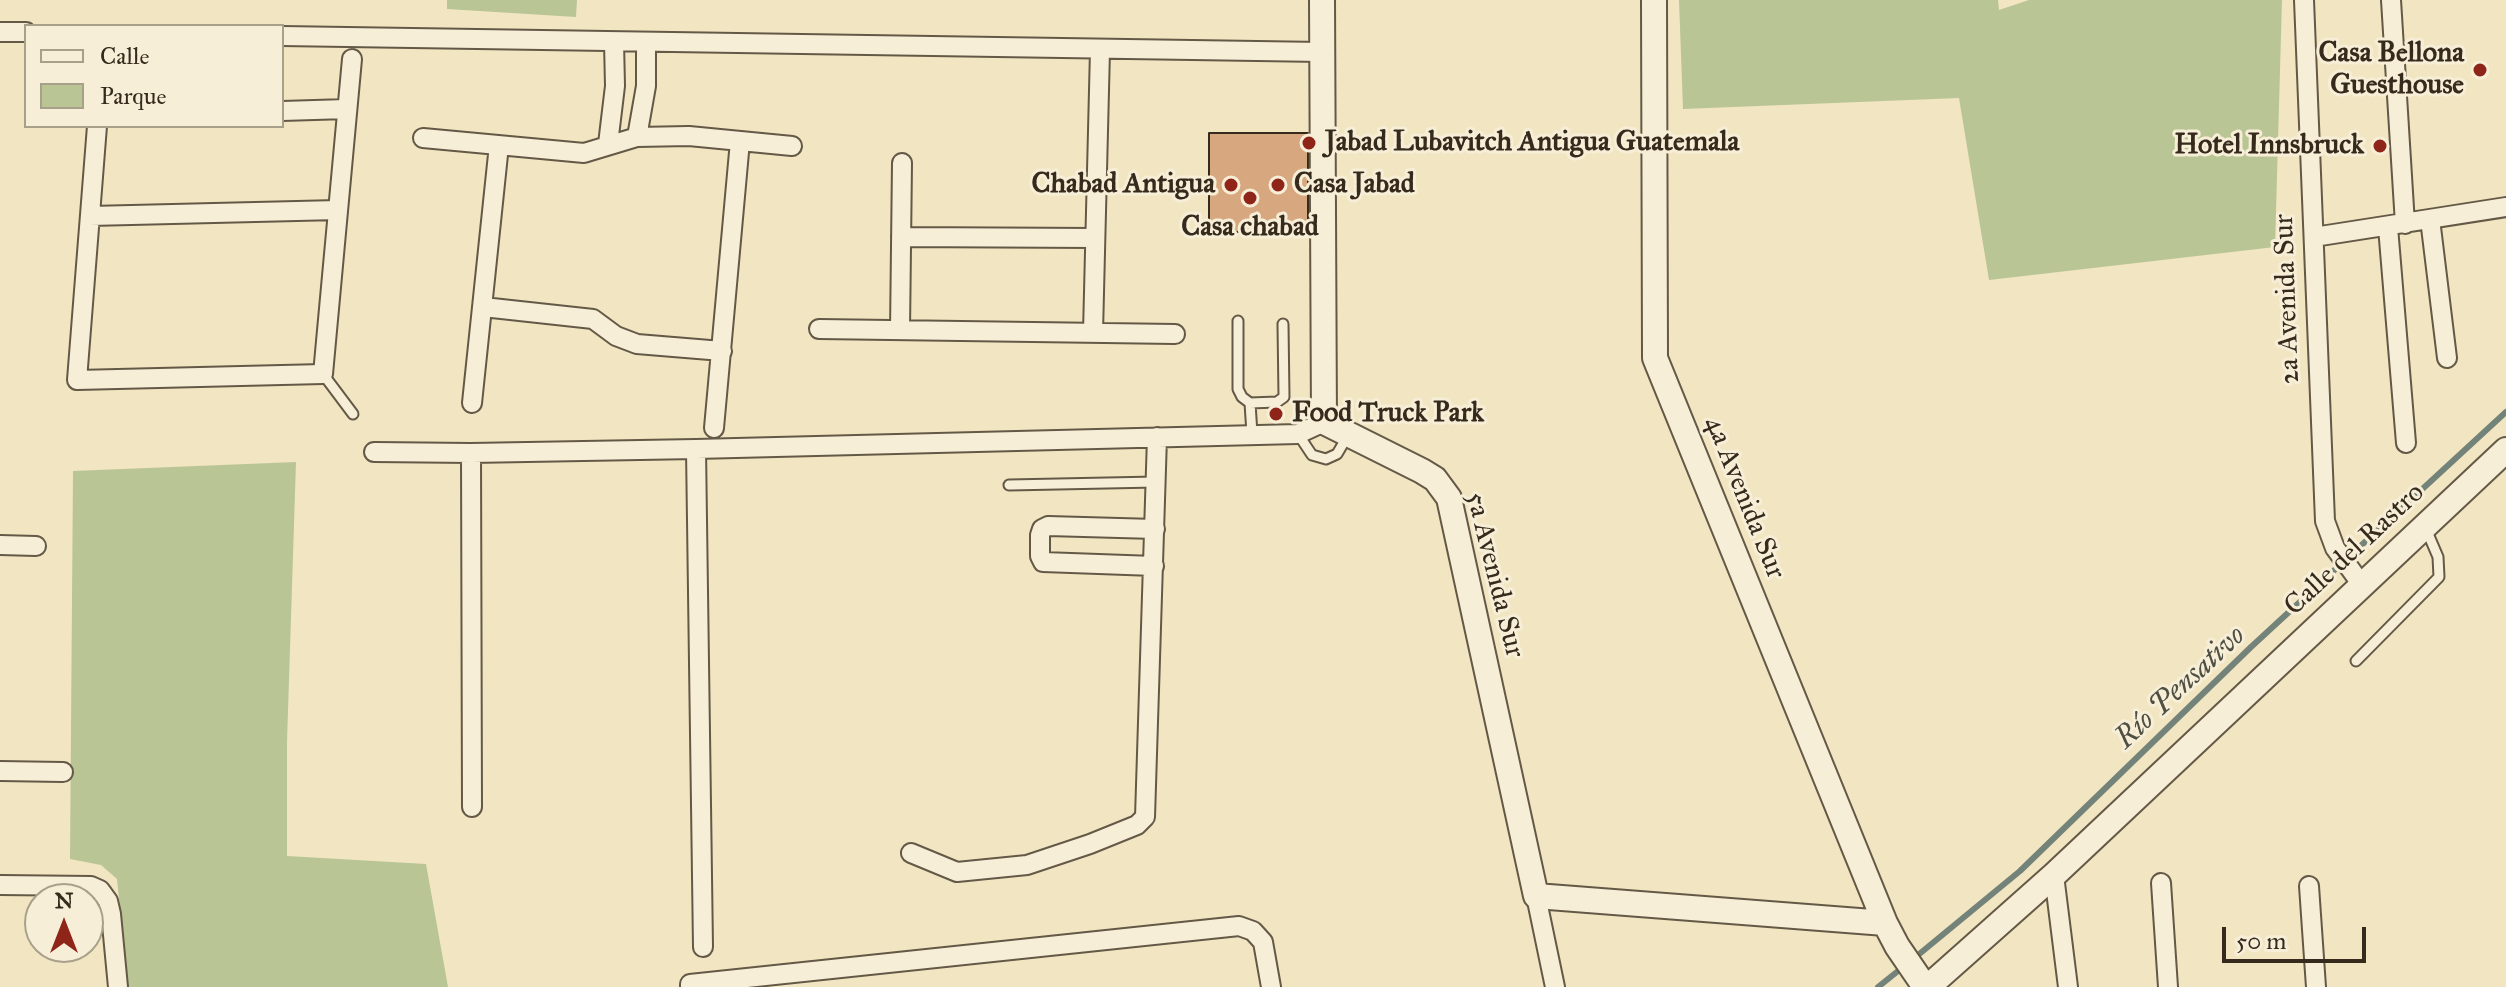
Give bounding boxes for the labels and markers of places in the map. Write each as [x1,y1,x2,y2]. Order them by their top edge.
place label: Casa Bellona Guesthouse [2319,37,2464,103]
marker: Casa Bellona Guesthouse [2471,61,2489,79]
place label: Jabad Lubavitch Antigua Guatemala [1325,126,1739,160]
place label: Hotel Innsbruck [2174,129,2364,163]
marker: Jabad Lubavitch Antigua Guatemala [1300,134,1318,152]
marker: Hotel Innsbruck [2371,137,2389,155]
place label: Chabad Antigua [1031,168,1215,202]
place label: Casa Jabad [1294,168,1415,202]
marker: Chabad Antigua [1222,176,1240,194]
marker: Casa Jabad [1269,176,1287,194]
marker: Casa chabad [1241,189,1259,207]
place label: Casa chabad [1181,211,1319,245]
place label: Food Truck Park [1292,397,1484,431]
marker: Food Truck Park [1267,405,1285,423]

